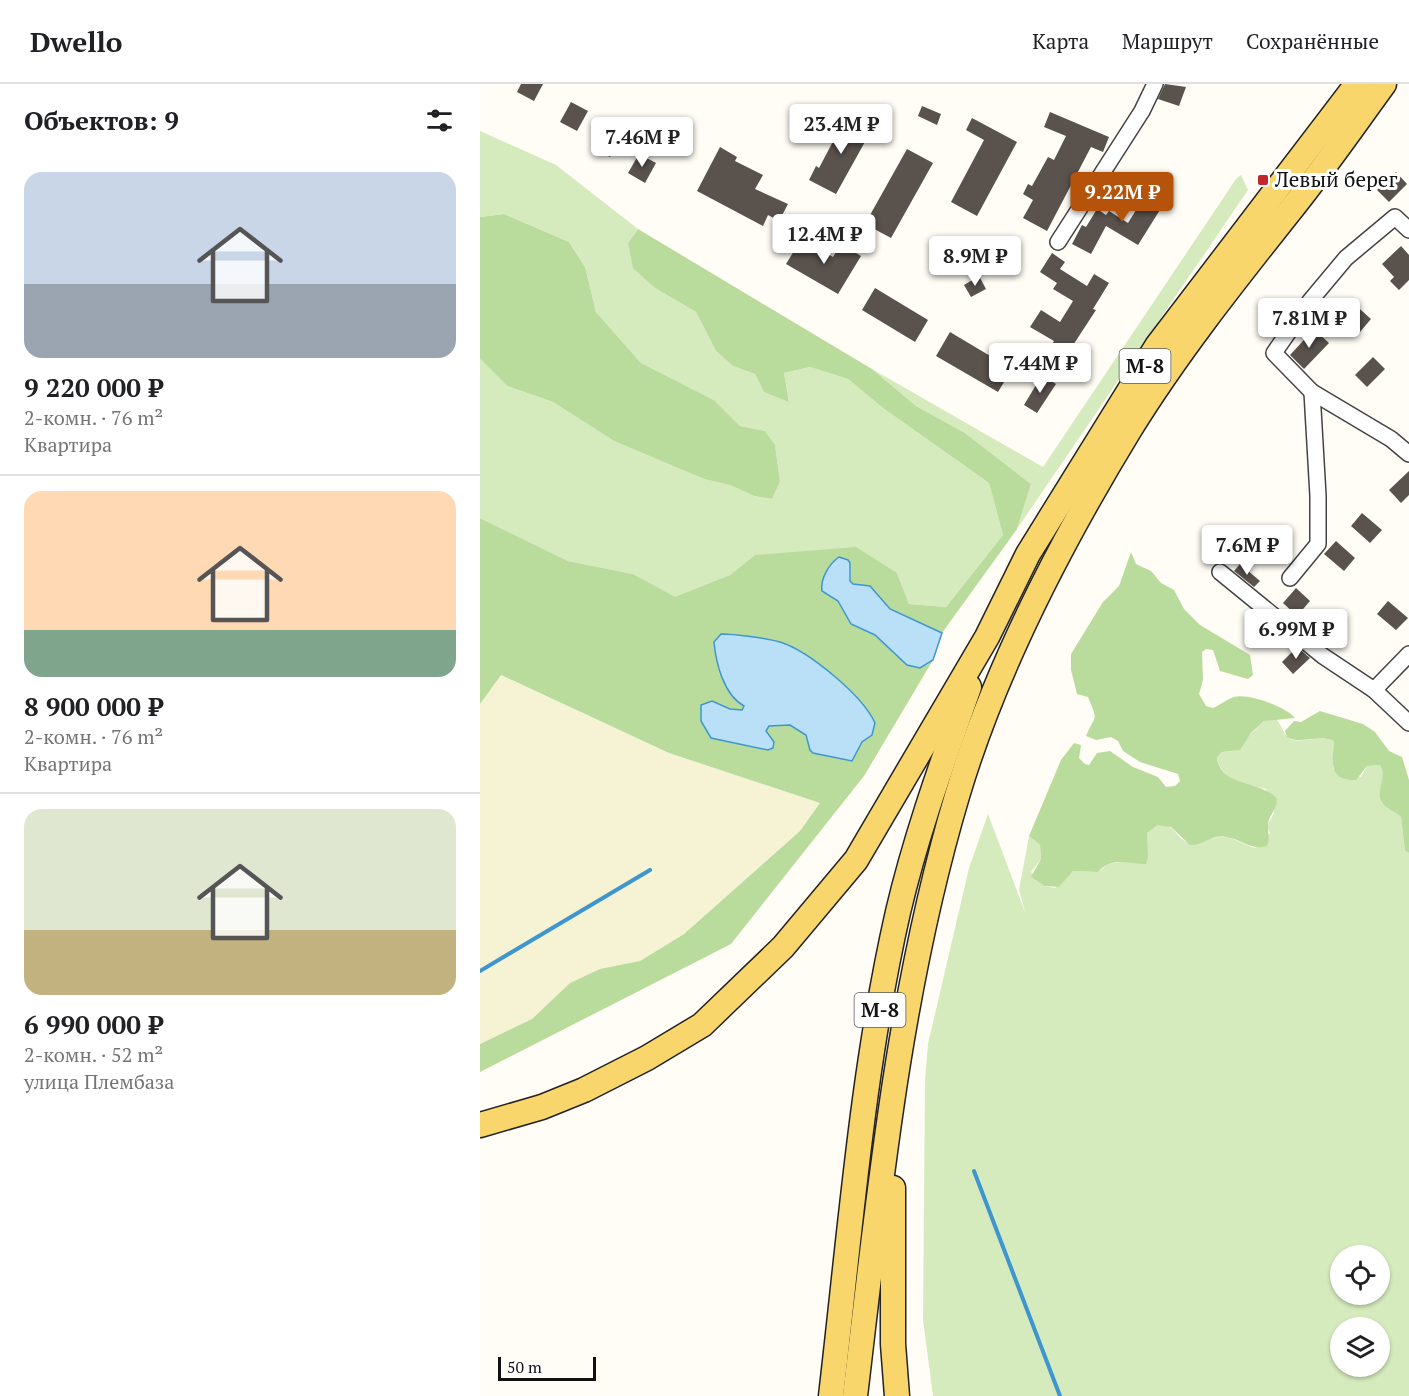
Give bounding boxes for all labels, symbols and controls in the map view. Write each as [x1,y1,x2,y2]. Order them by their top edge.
text: Dwello [30,23,122,60]
text: Карта [1032,27,1089,55]
text: Маршрут [1122,27,1213,55]
text: Сохранённые [1246,27,1379,55]
text: Объектов: 9 [24,103,179,137]
icon: filters [423,104,456,137]
pin: 23.4M ₽ [786,104,896,155]
text: 23.4M ₽ [803,110,879,137]
pin: 7.46M ₽ [587,117,697,168]
text: 7.46M ₽ [605,123,679,150]
place label: Левый берег [1274,165,1397,193]
pin: 9.22M ₽ [1067,172,1177,223]
marker: Левый берег [1256,173,1270,187]
text: 9.22M ₽ [1084,178,1160,205]
icon: home [186,211,294,319]
pin: 12.4M ₽ [769,214,879,265]
text: 12.4M ₽ [786,220,862,247]
pin: 8.9M ₽ [926,236,1024,287]
text: 8.9M ₽ [943,242,1007,269]
pin: 7.81M ₽ [1254,298,1364,349]
text: 7.81M ₽ [1272,304,1346,331]
pin: 7.44M ₽ [985,343,1095,394]
text: 7.44M ₽ [1003,349,1077,376]
road number: М-8 [1120,349,1170,383]
text: 9 220 000 ₽ [24,370,163,404]
text: 2-комн. · 76 m² [24,404,163,431]
text: Квартира [24,431,112,458]
pin: 7.6M ₽ [1198,525,1296,576]
icon: home [186,530,294,638]
text: 7.6M ₽ [1216,531,1278,558]
pin: 6.99M ₽ [1241,609,1351,660]
text: 6.99M ₽ [1258,615,1334,642]
text: 8 900 000 ₽ [24,689,163,723]
text: 2-комн. · 76 m² [24,723,163,750]
text: Квартира [24,750,112,777]
icon: home [186,848,294,956]
road number: М-8 [854,993,906,1027]
text: 6 990 000 ₽ [24,1007,163,1041]
text: 2-комн. · 52 m² [24,1041,163,1068]
text: улица Плембаза [24,1068,174,1095]
map controls [1330,1245,1390,1377]
button: locate [1330,1245,1390,1305]
button: layers [1330,1317,1390,1377]
scale bar [498,1354,596,1382]
text: 50 m [507,1356,542,1378]

